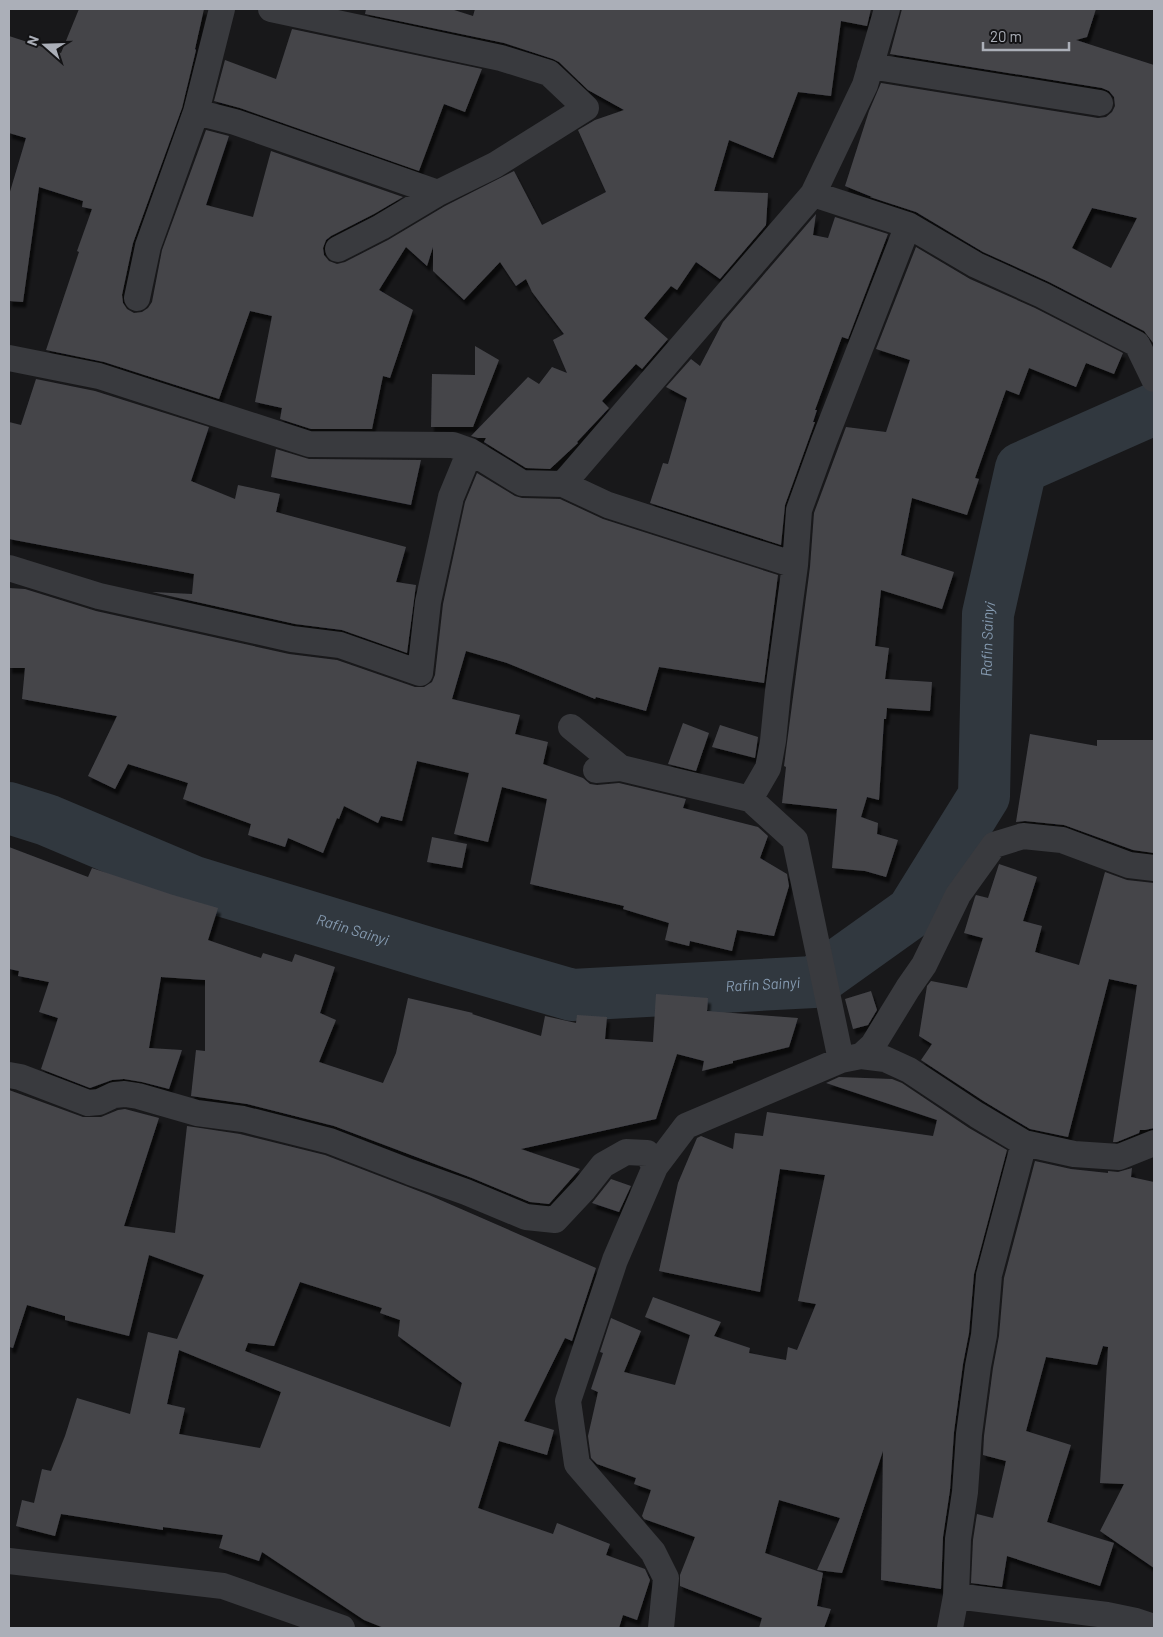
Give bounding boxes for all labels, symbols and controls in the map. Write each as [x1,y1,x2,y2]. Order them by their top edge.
north arrow [20,20,70,70]
scale bar [983,20,1069,52]
text: 20 m [990,27,1022,45]
text: N [23,33,42,48]
water label: Rafin Sainyi [977,600,999,677]
water label: Rafin Sainyi [314,910,391,949]
water label: Rafin Sainyi [725,973,801,995]

